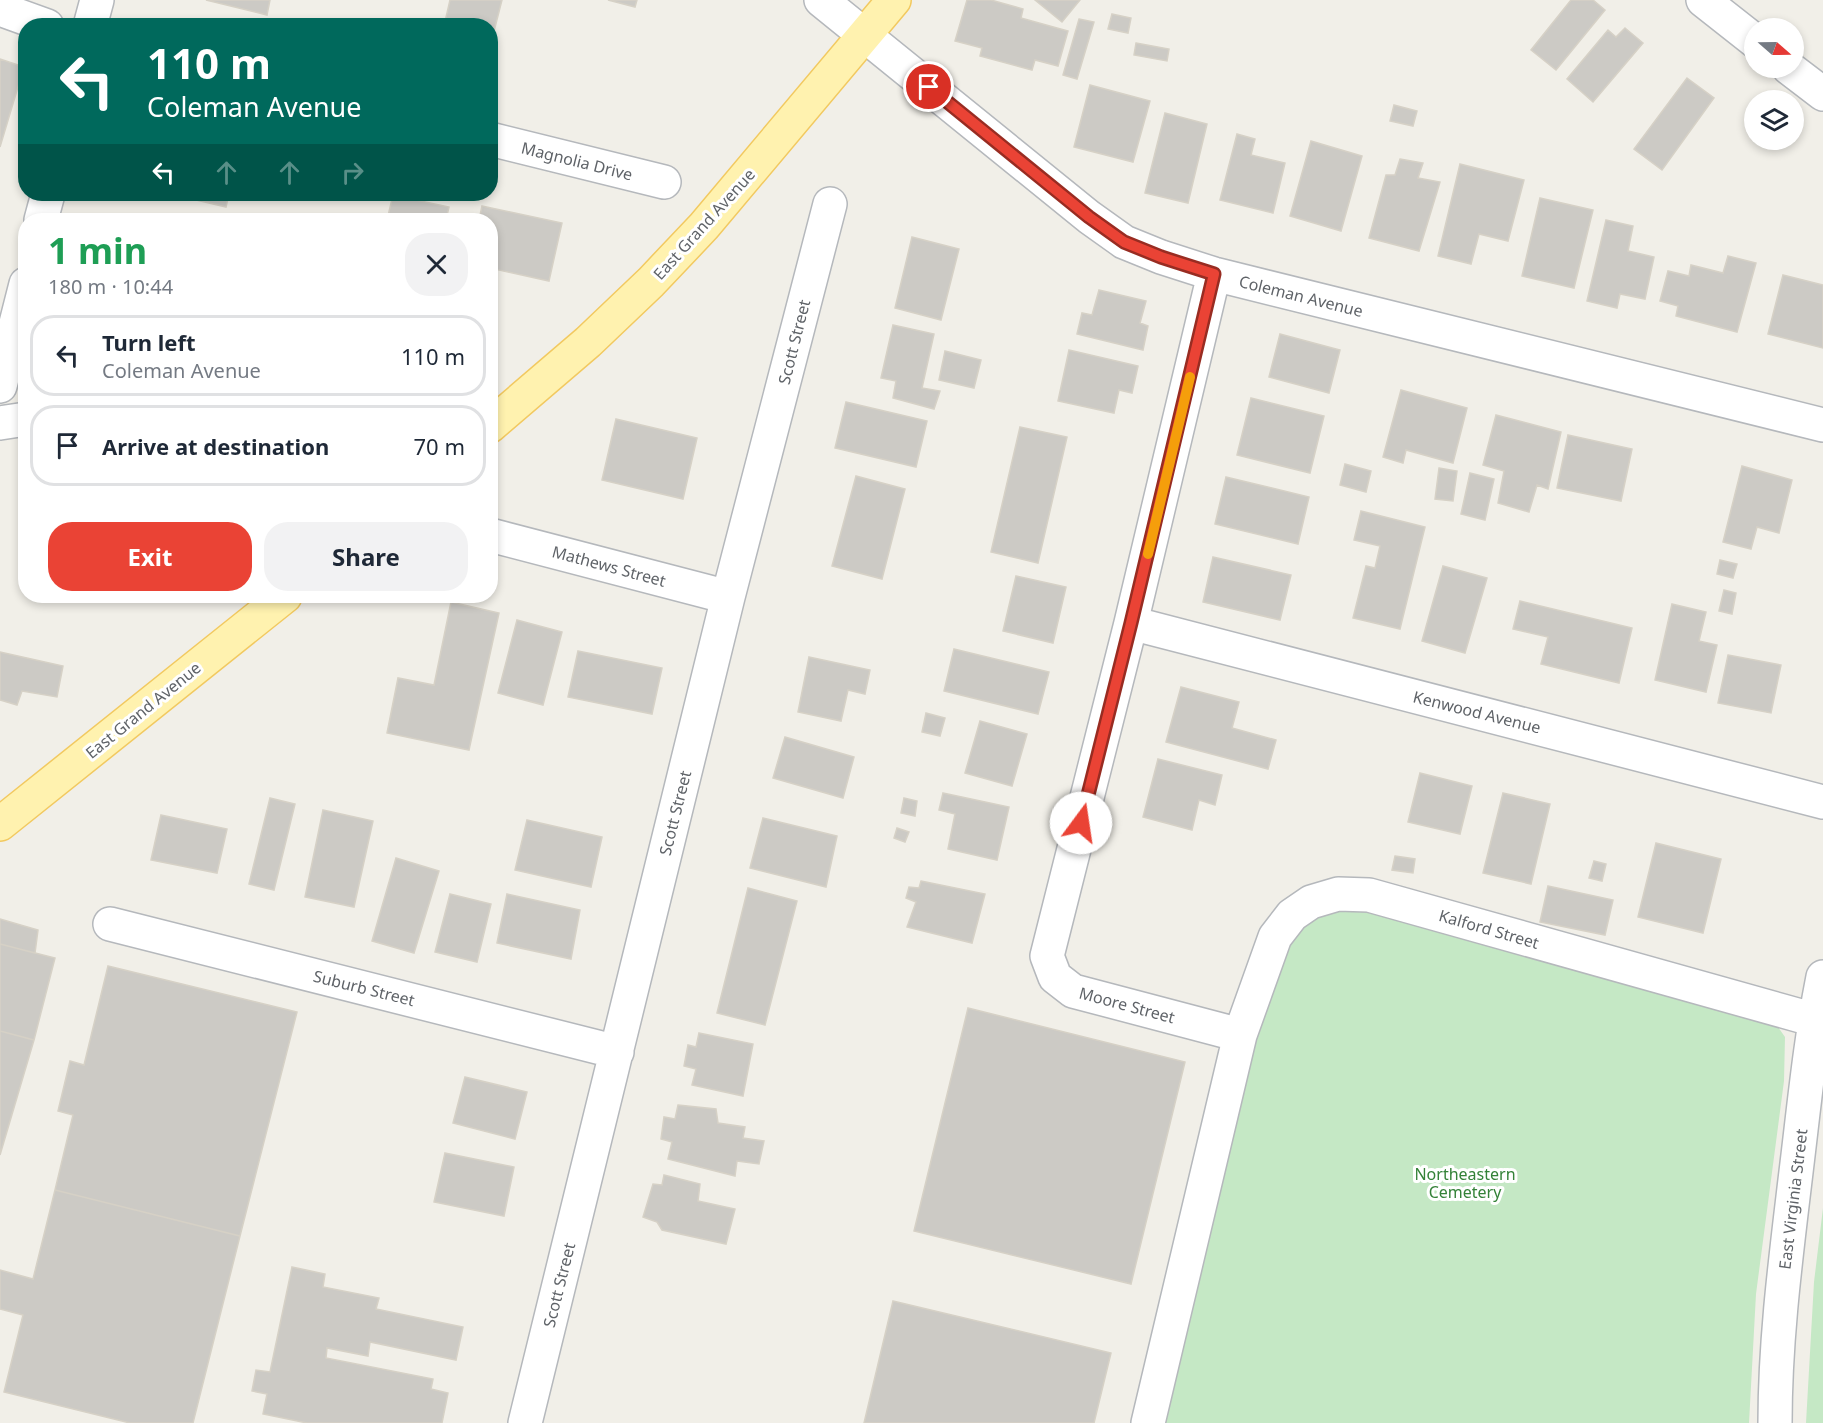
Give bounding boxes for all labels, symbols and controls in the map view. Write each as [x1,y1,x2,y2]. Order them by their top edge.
north arrow [1744,18,1804,78]
map controls [1744,18,1804,150]
text: 110 m [147,34,271,91]
icon: left [48,42,126,120]
pin [903,61,954,112]
icon: arrive [912,70,945,103]
text: Coleman Avenue [147,88,362,125]
button: layers [1744,90,1804,150]
street label: Magnolia Drive [519,137,635,185]
icon: left [147,156,180,189]
icon: ahead [210,156,243,189]
icon: ahead [273,156,306,189]
icon: right [336,156,369,189]
street label: East Grand Avenue [648,164,760,284]
text: 1 min [48,226,147,275]
button: close [405,233,468,296]
street label: Coleman Avenue [1237,270,1365,322]
text: 180 m · 10:44 [48,273,173,300]
street label: Scott Street [773,297,815,387]
text: Turn left [102,327,196,357]
icon: left [51,339,84,372]
text: 110 m [401,341,465,371]
text: Coleman Avenue [102,357,261,384]
icon: arrive [51,429,84,462]
text: Arrive at destination [102,431,329,461]
text: 70 m [414,431,465,461]
button: Exit [48,522,252,591]
button: Share [264,522,468,591]
street label: Mathews Street [550,540,669,592]
street label: East Grand Avenue [81,657,205,763]
street label: Kenwood Avenue [1411,685,1543,739]
street label: Scott Street [654,768,696,858]
position arrow [1049,791,1113,855]
street label: Kalford Street [1436,904,1542,954]
street label: Suburb Street [311,965,417,1011]
street label: Moore Street [1077,982,1177,1028]
street label: East Virginia Street [1773,1127,1813,1271]
park label: Northeastern Cemetery [1414,1163,1516,1203]
street label: Scott Street [538,1240,580,1330]

